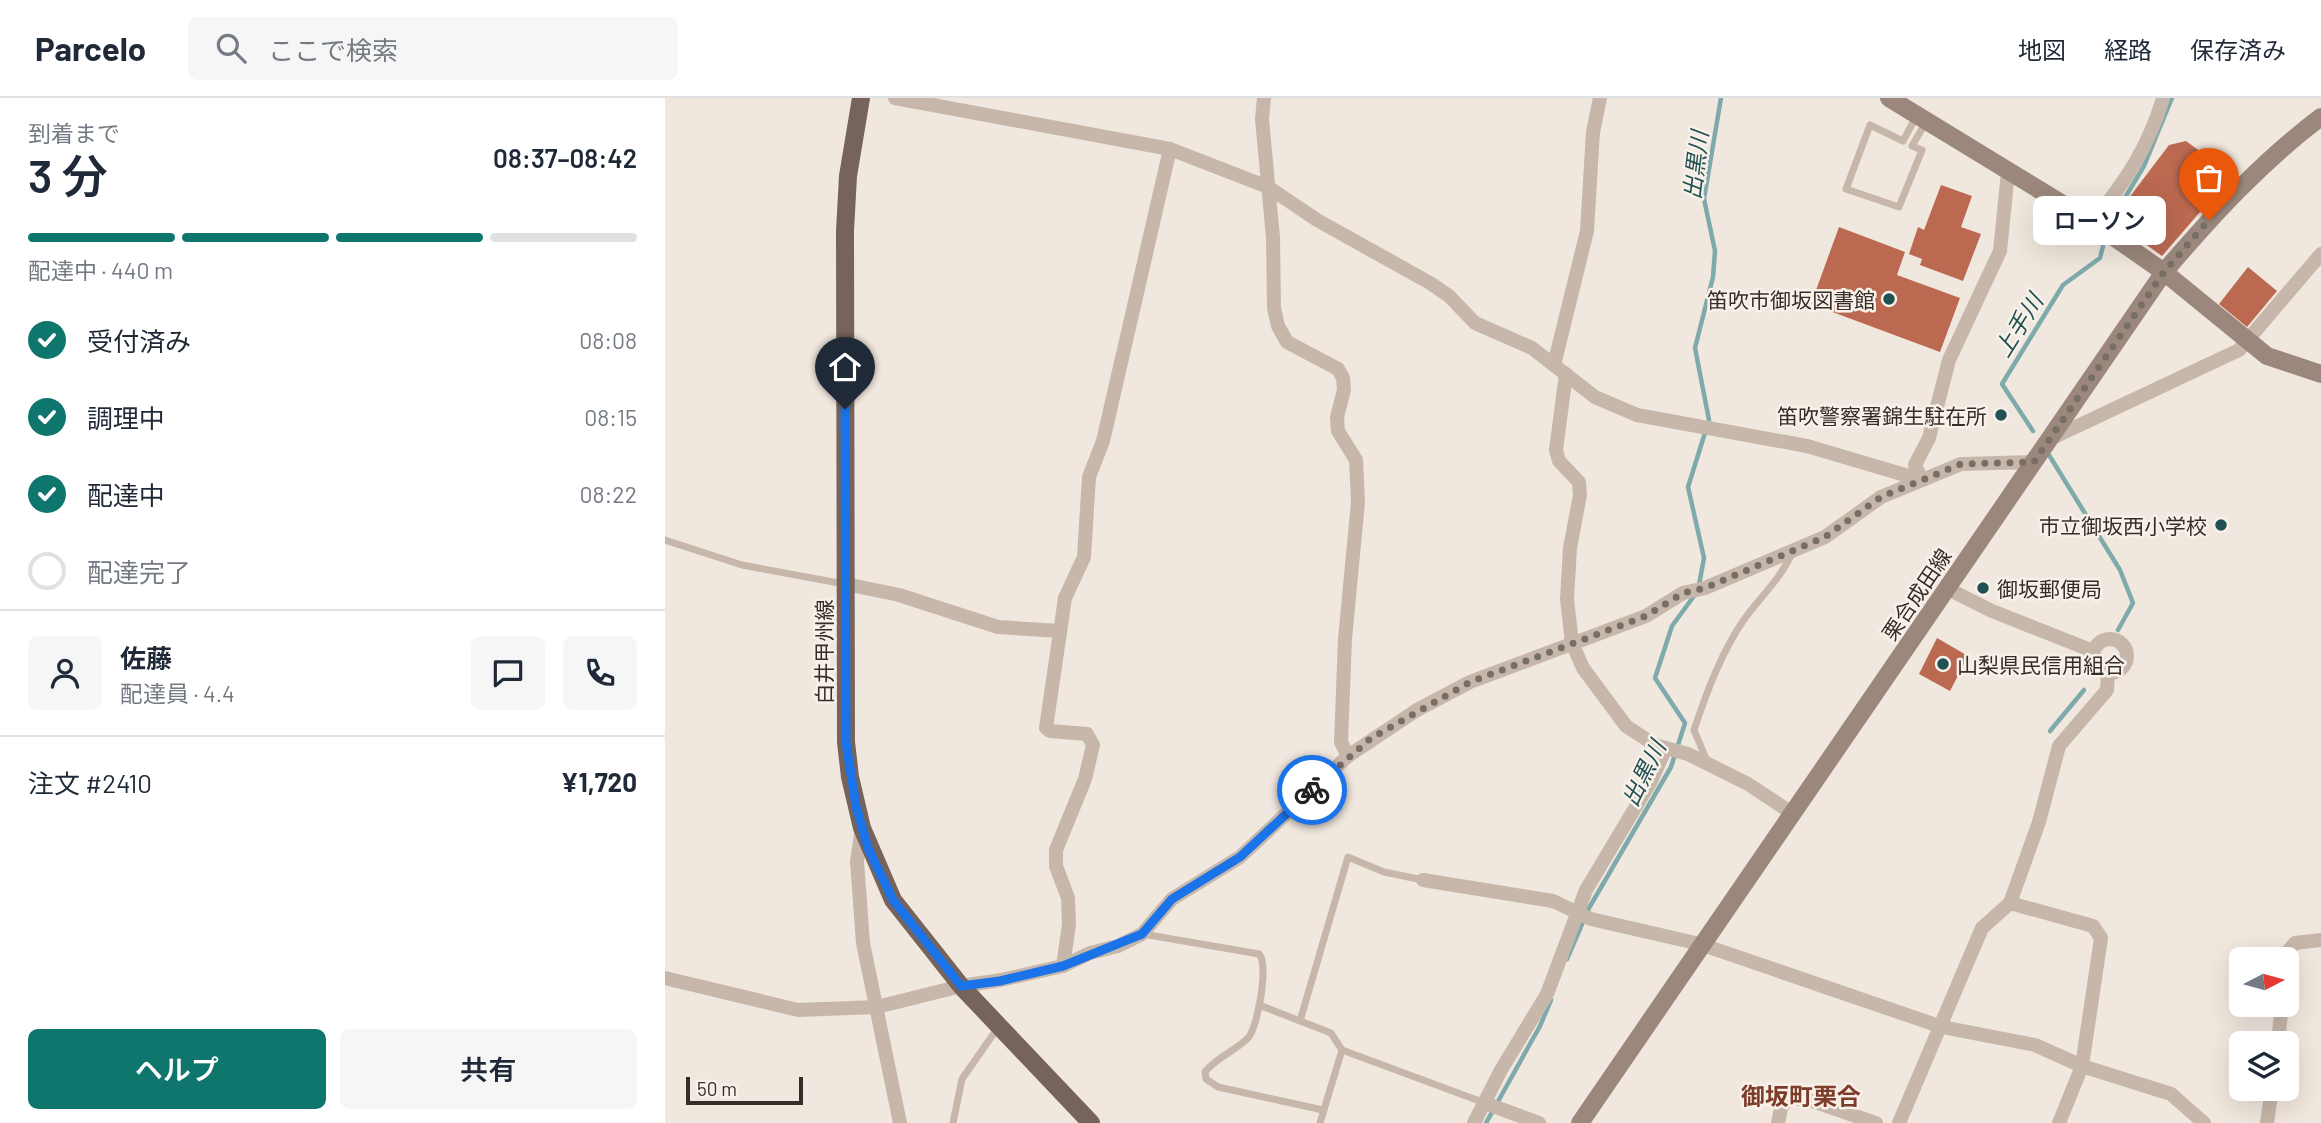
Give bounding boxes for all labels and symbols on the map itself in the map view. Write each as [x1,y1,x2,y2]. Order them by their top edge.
water label: 出黒川 [1677,126,1713,201]
pin [2179,148,2239,220]
callout: ローソン [2034,195,2167,244]
water label: 上手川 [1988,286,2050,362]
place label: 笛吹市御坂図書館 [1707,287,1875,312]
marker: 笛吹市御坂図書館 [1881,291,1897,307]
pin [815,337,875,409]
place label: 笛吹警察署錦生駐在所 [1777,403,1987,428]
marker: 笛吹警察署錦生駐在所 [1993,407,2009,423]
place label: 市立御坂西小学校 [2039,513,2207,538]
marker: 市立御坂西小学校 [2213,517,2229,533]
street label: 栗合成田線 [1876,543,1956,645]
place label: 御坂郵便局 [1997,576,2102,601]
marker: 御坂郵便局 [1975,580,1991,596]
street label: 白井甲州線 [811,600,836,705]
place label: 山梨県民信用組合 [1957,652,2125,677]
marker: 山梨県民信用組合 [1935,656,1951,672]
water label: 出黒川 [1615,733,1672,810]
courier [1277,755,1347,825]
north arrow [2229,947,2299,1017]
scale bar [686,1074,803,1106]
district label: 御坂町栗合 [1741,1081,1861,1110]

